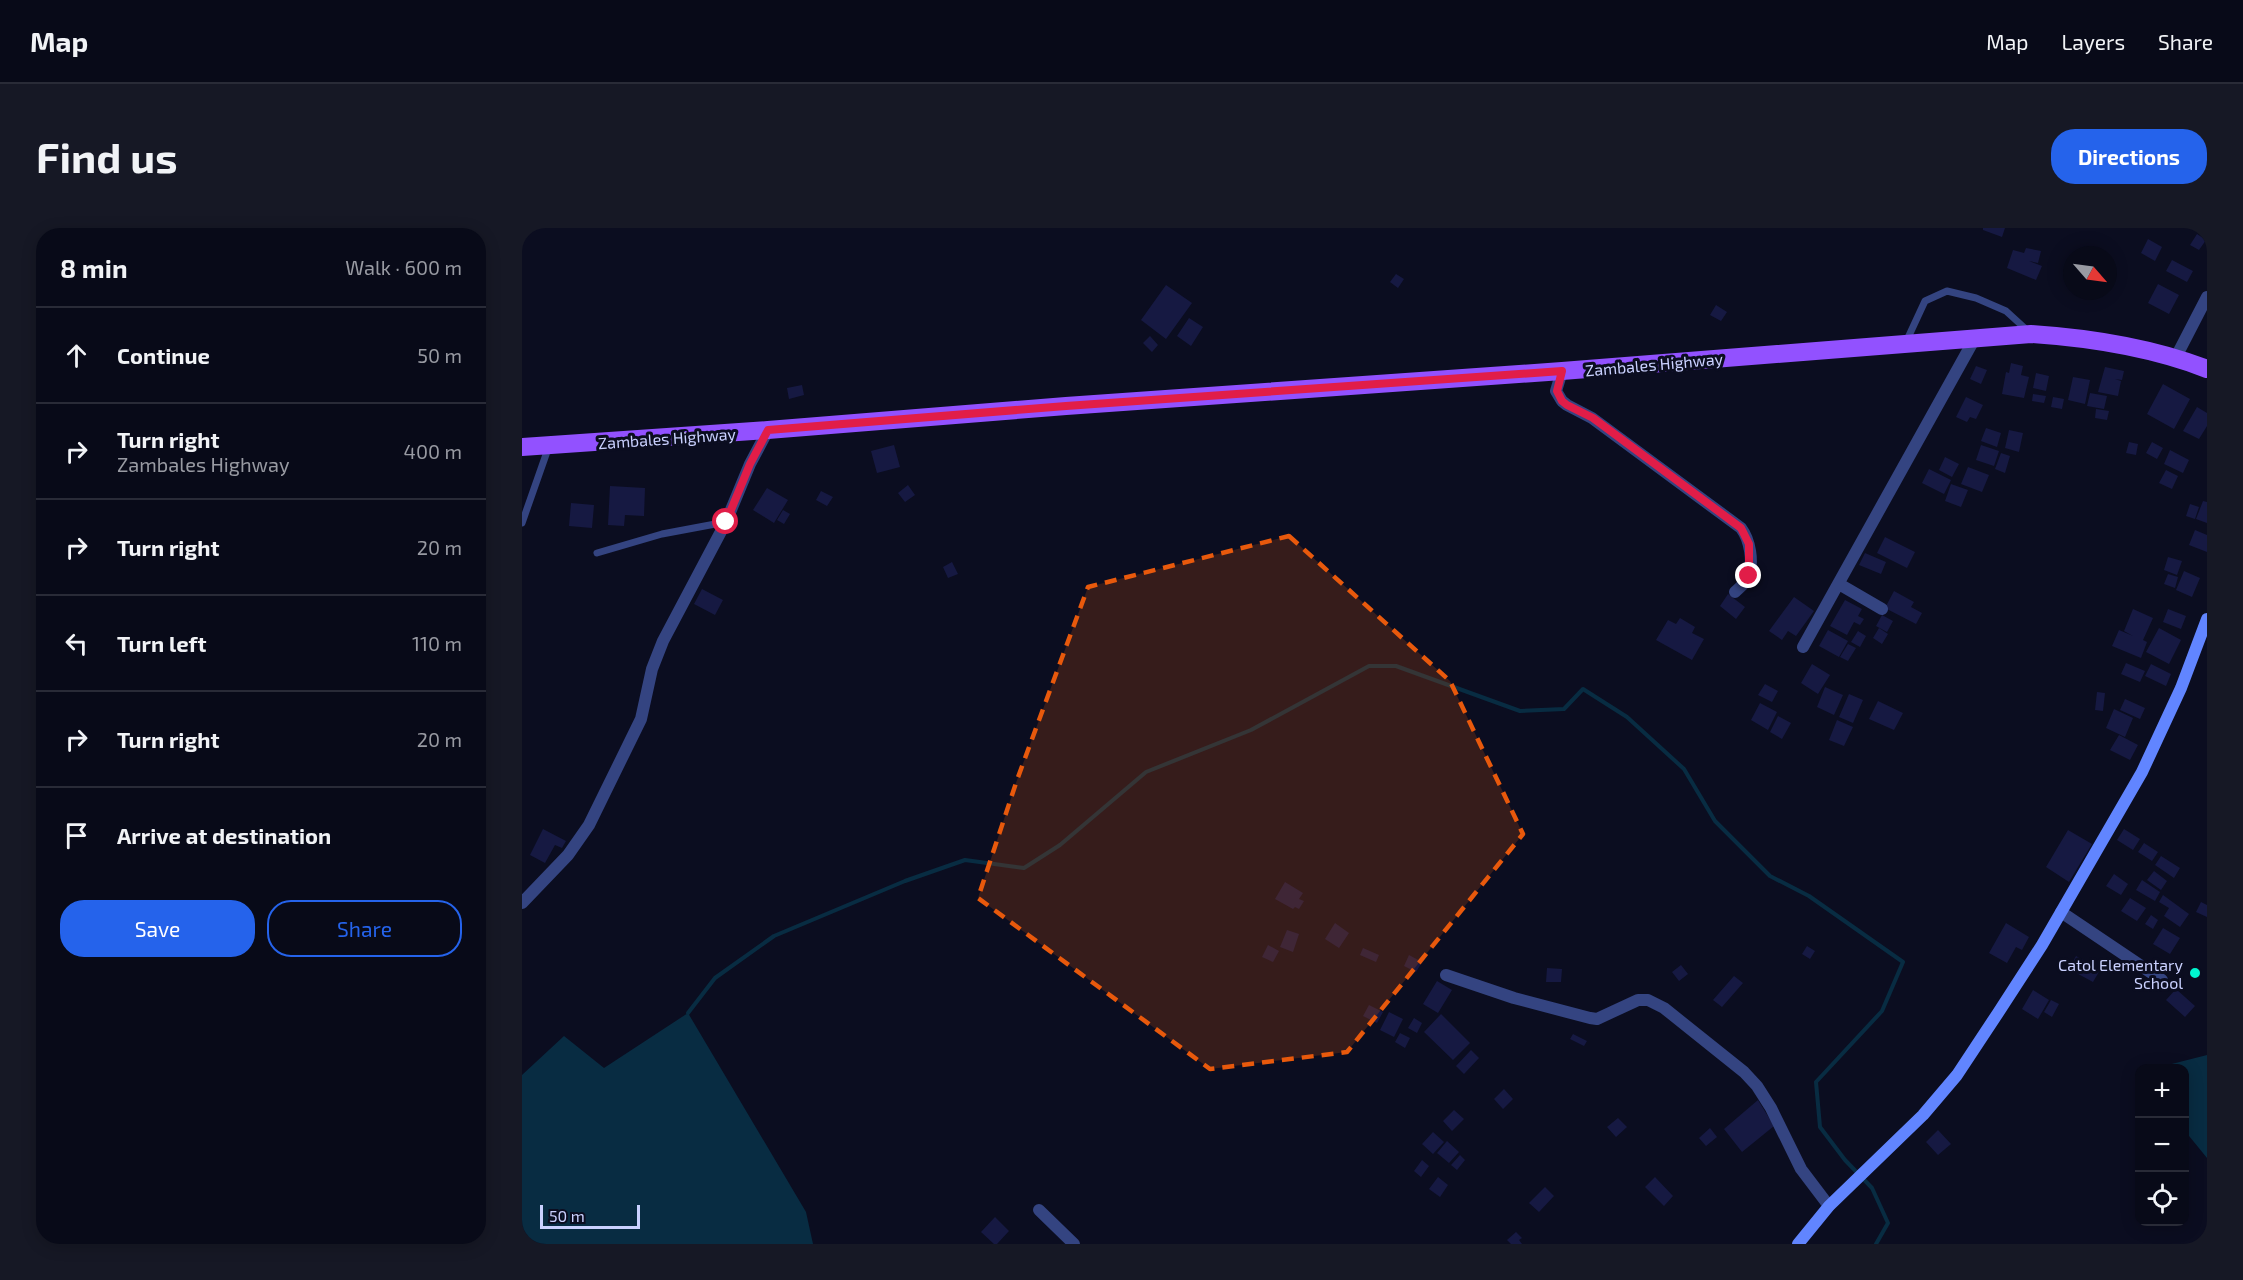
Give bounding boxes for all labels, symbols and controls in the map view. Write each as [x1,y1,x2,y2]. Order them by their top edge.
text: Map [30,24,88,58]
text: Map [1986,29,2028,54]
text: Layers [2061,29,2125,54]
text: Share [2158,29,2213,54]
button: Directions [2051,129,2207,184]
text: Find us [36,131,178,181]
north arrow [2063,246,2117,300]
text: 8 min [60,252,128,283]
text: Walk · 600 m [345,255,462,279]
icon: ahead [60,339,93,372]
text: Continue [117,342,210,368]
text: 50 m [417,343,462,367]
street label: Zambales Highway [1584,348,1724,379]
street label: Zambales Highway [597,424,737,452]
text: Turn right [117,426,219,452]
icon: right [60,435,93,468]
text: 400 m [404,439,462,463]
text: Zambales Highway [117,452,290,476]
route start [712,508,738,534]
icon: right [60,531,93,564]
text: Turn right [117,534,219,560]
text: 20 m [417,535,462,559]
route end [1735,562,1761,588]
icon: left [60,627,93,660]
text: Turn left [117,630,206,656]
text: 110 m [412,631,462,655]
icon: right [60,723,93,756]
text: Turn right [117,726,219,752]
text: 20 m [417,727,462,751]
icon: arrive [60,819,93,852]
text: Arrive at destination [117,822,331,848]
button: Save [60,900,255,957]
button: Share [267,900,462,957]
place label: Catol Elementary School [2058,955,2184,992]
marker: Catol Elementary School [2188,966,2202,980]
map controls [2135,1064,2189,1226]
button: + [2135,1064,2189,1118]
button: − [2135,1118,2189,1172]
button: locate [2135,1172,2189,1226]
scale bar [540,1202,640,1230]
text: 50 m [549,1206,585,1225]

